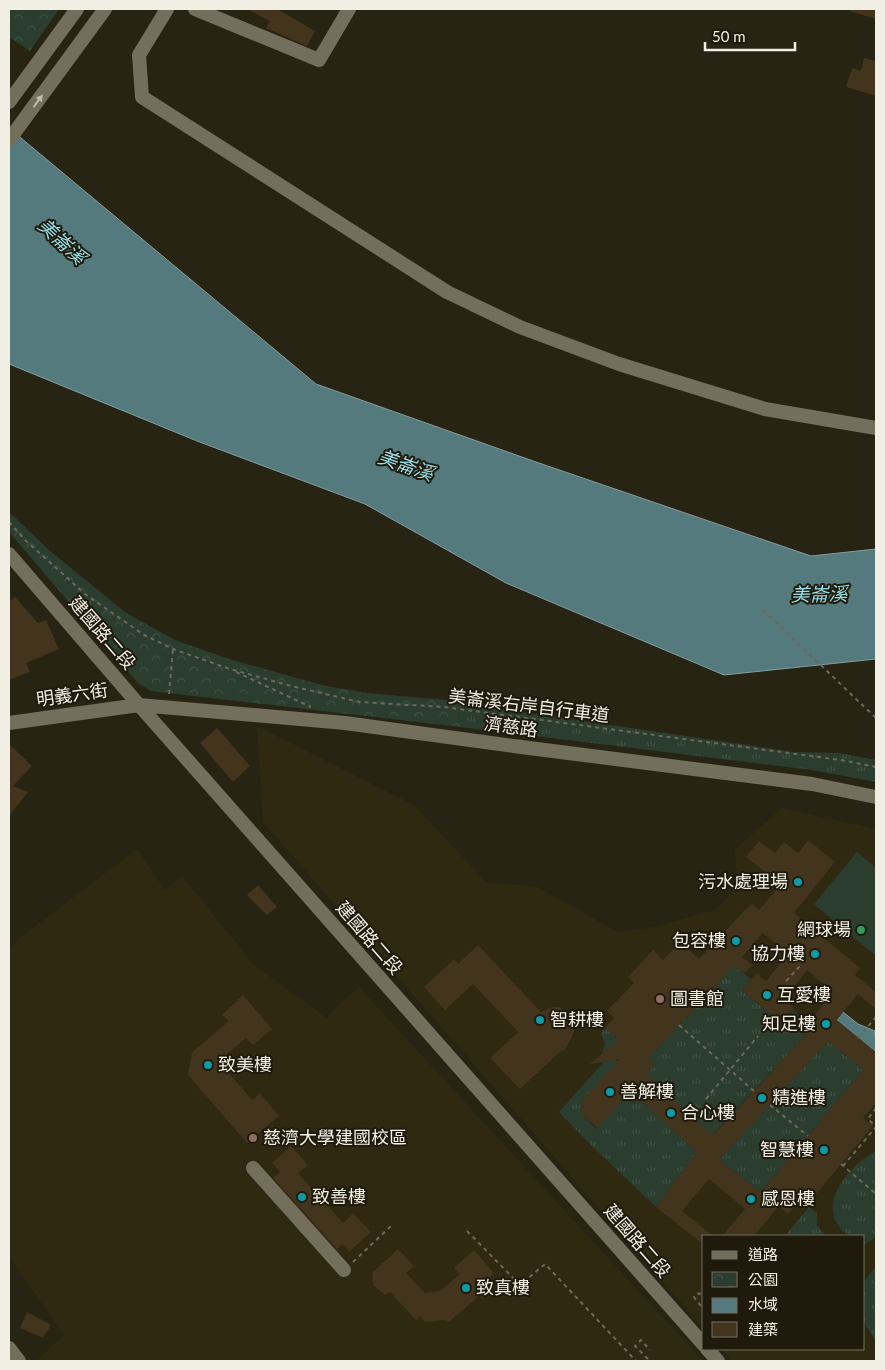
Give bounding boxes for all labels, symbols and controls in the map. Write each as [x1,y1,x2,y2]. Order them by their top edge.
scale bar [705,20,795,52]
text: 50 m [712,27,746,45]
one-way arrow [32,95,43,108]
water label: 美崙溪 [34,213,93,271]
water label: 美崙溪 [375,444,440,486]
water label: 美崙溪 [790,581,851,605]
street label: 建國路二段 [65,591,141,674]
street label: 明義六街 [35,678,109,710]
street label: 美崙溪右岸自行車道 [447,684,611,726]
street label: 濟慈路 [483,711,539,741]
place label: 污水處理場 [698,870,788,892]
marker: 污水處理場 [792,876,804,888]
street label: 建國路二段 [332,896,408,979]
place label: 網球場 [797,918,851,940]
marker: 網球場 [855,924,867,936]
place label: 包容樓 [672,929,726,951]
marker: 包容樓 [730,935,742,947]
place label: 協力樓 [751,942,805,964]
marker: 協力樓 [809,948,821,960]
place label: 互愛樓 [777,983,831,1005]
place label: 圖書館 [670,987,724,1009]
marker: 互愛樓 [761,989,773,1001]
marker: 圖書館 [654,993,666,1005]
place label: 智耕樓 [550,1008,604,1030]
place label: 知足樓 [762,1012,816,1034]
marker: 智耕樓 [534,1014,546,1026]
marker: 知足樓 [820,1018,832,1030]
place label: 致美樓 [218,1053,272,1075]
marker: 致美樓 [202,1059,214,1071]
place label: 善解樓 [620,1080,674,1102]
marker: 善解樓 [604,1086,616,1098]
place label: 精進樓 [772,1086,826,1108]
marker: 精進樓 [756,1092,768,1104]
place label: 合心樓 [681,1101,735,1123]
marker: 合心樓 [665,1107,677,1119]
place label: 慈濟大學建國校區 [263,1126,407,1148]
marker: 慈濟大學建國校區 [247,1132,259,1144]
place label: 智慧樓 [760,1138,814,1160]
marker: 智慧樓 [818,1144,830,1156]
place label: 致善樓 [312,1185,366,1207]
place label: 感恩樓 [761,1187,815,1209]
marker: 致善樓 [296,1191,308,1203]
marker: 感恩樓 [745,1193,757,1205]
street label: 建國路二段 [600,1199,676,1282]
legend [702,1235,865,1350]
text: 道路 [748,1245,778,1263]
text: 公園 [748,1270,778,1288]
place label: 致真樓 [476,1276,530,1298]
marker: 致真樓 [460,1282,472,1294]
text: 水域 [748,1295,778,1313]
text: 建築 [748,1320,778,1338]

